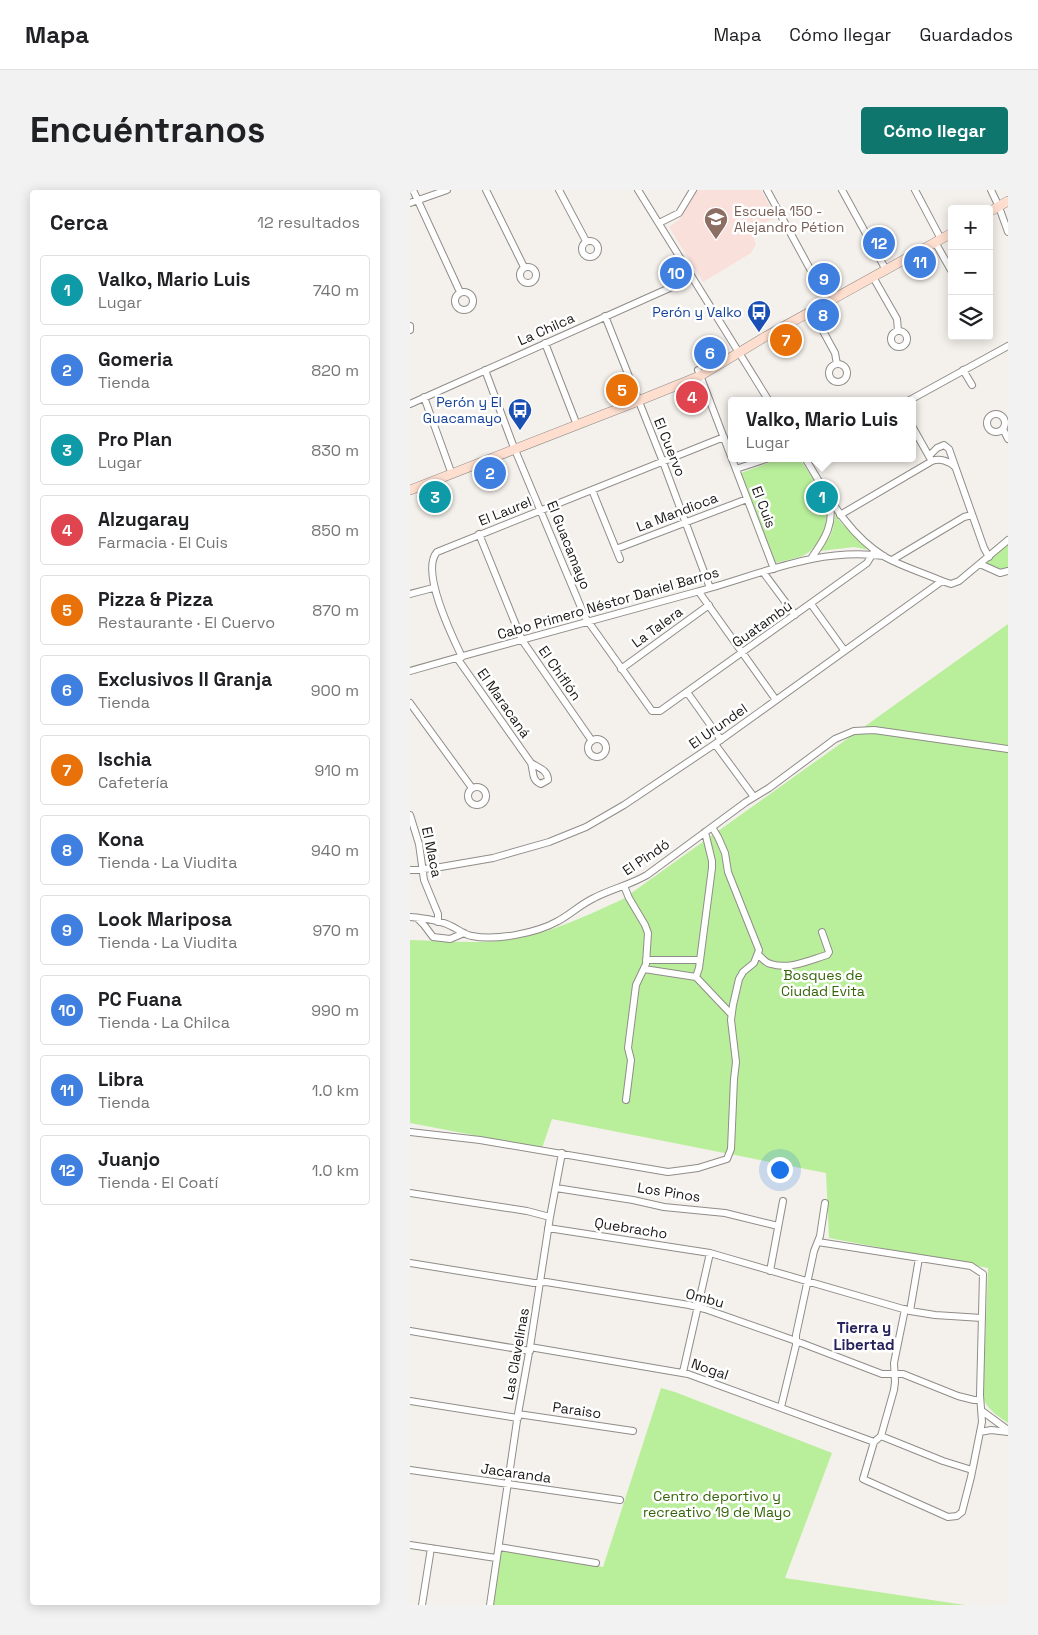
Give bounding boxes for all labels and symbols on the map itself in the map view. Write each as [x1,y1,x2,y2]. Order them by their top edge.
place label: Escuela 150 - Alejandro Pétion [734,202,844,236]
school or university icon: Escuela 150 - Alejandro Pétion [703,206,729,240]
pin: 12 [863,224,895,262]
pin: 11 [904,243,936,281]
pin: 10 [660,254,692,292]
pin: 9 [808,260,840,298]
pin: 8 [807,296,839,334]
bus stop icon: Perón y Valko [746,299,772,333]
place label: Perón y Valko [652,303,742,321]
street label: La Chilca [515,309,577,349]
pin: 7 [770,321,802,359]
pin: 6 [694,334,726,372]
pin: 5 [606,371,638,409]
pin: 4 [676,378,708,416]
place label: Perón y El Guacamayo [423,393,502,427]
bus stop icon: Perón y El Guacamayo [507,397,533,431]
street label: El Cuervo [650,415,690,479]
pin: 2 [474,454,506,492]
pin: 3 [419,478,451,516]
pin: 1 [806,478,838,516]
street label: El Cuis [748,484,780,530]
street label: La Mandioca [634,488,720,536]
street label: El Laurel [476,492,534,530]
street label: El Guacamayo [543,498,595,592]
street label: Cabo Primero Néstor Daniel Barros [495,563,721,643]
street label: Guatambú [728,597,796,651]
street label: La Talera [628,602,686,652]
street label: El Chiflón [535,642,585,704]
street label: El Maracaná [473,665,535,741]
street label: El Urundel [685,699,751,753]
street label: El Maca [418,825,446,879]
street label: El Pindó [619,835,673,879]
park label: Bosques de Ciudad Evita [781,966,865,1000]
your location [767,1157,793,1183]
street label: Los Pinos [636,1178,702,1206]
street label: Quebracho [593,1213,669,1243]
street label: Ombu [684,1284,726,1312]
street label: Las Clavelinas [499,1307,533,1401]
district label: Tierra y Libertad [833,1318,895,1354]
street label: Nogal [689,1354,731,1384]
street label: Paraiso [552,1398,602,1422]
street label: Jacaranda [480,1459,552,1487]
park label: Centro deportivo y recreativo 19 de Mayo [643,1487,791,1521]

